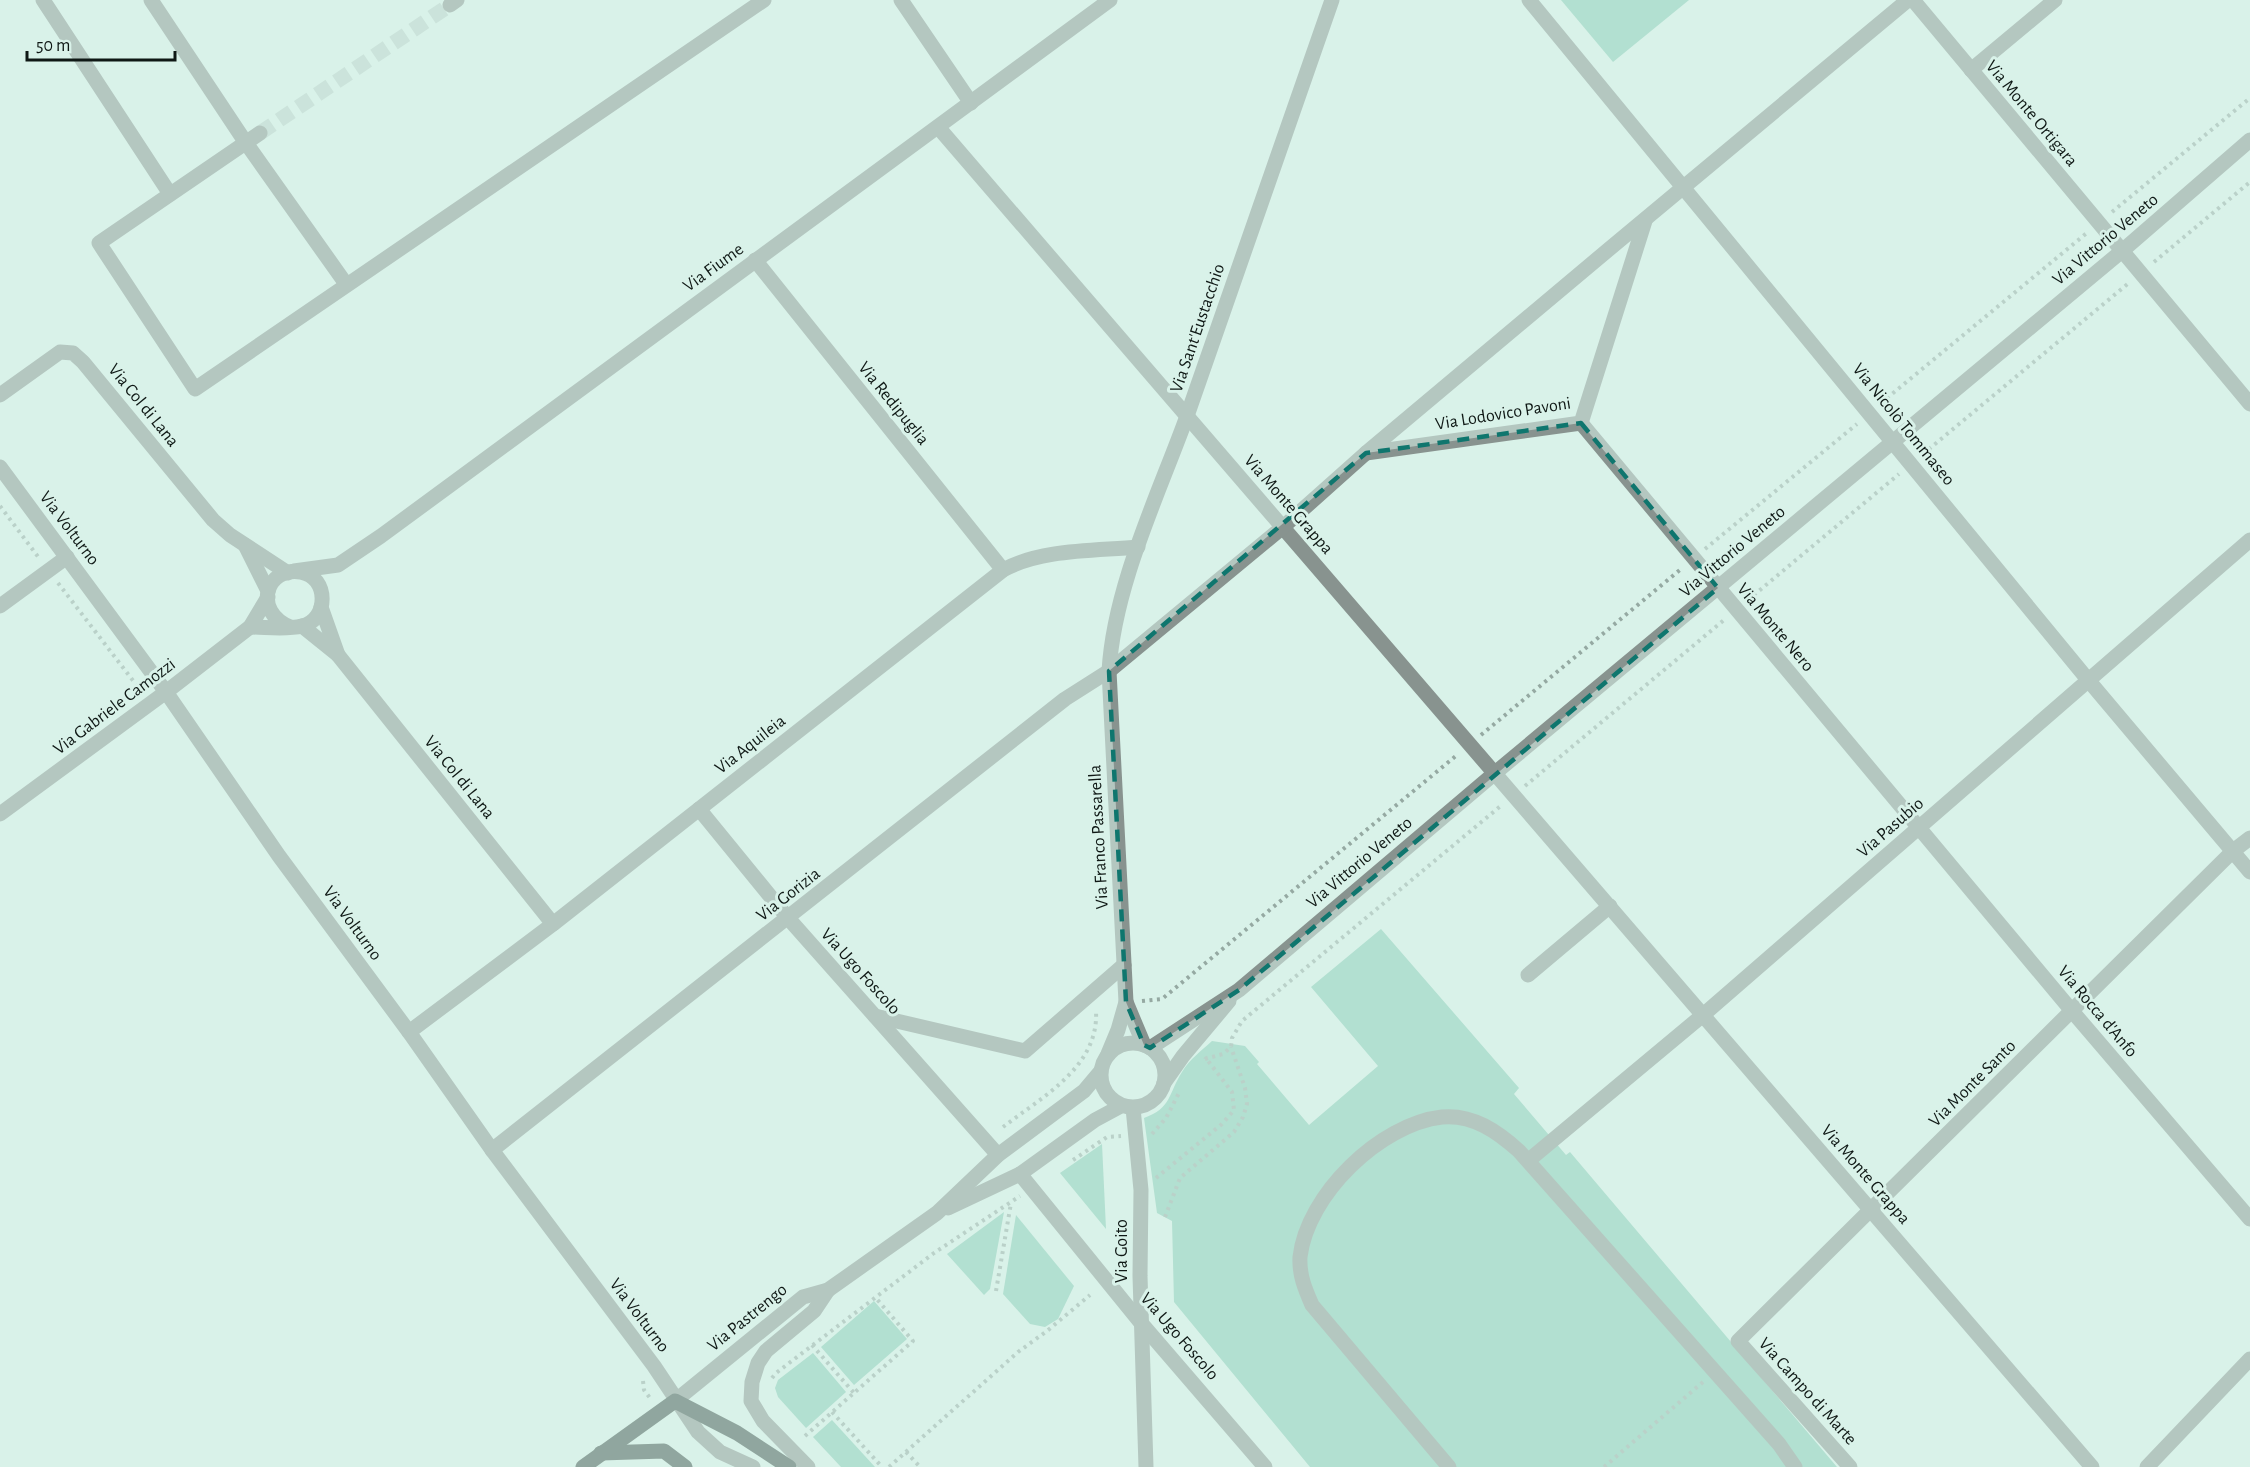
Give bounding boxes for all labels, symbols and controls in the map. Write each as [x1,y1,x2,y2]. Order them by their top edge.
scale bar [27,24,176,62]
text: 50 m [36,37,70,55]
street label: Via Monte Ortigara [1982,57,2081,170]
street label: Via Vittorio Veneto [2049,190,2162,289]
street label: Via Fiume [680,240,747,296]
street label: Via Sant'Eustacchio [1167,261,1228,395]
street label: Via Redipuglia [854,359,932,449]
street label: Via Nicolò Tommaseo [1849,360,1958,489]
street label: Via Col di Lana [104,361,182,451]
street label: Via Lodovico Pavoni [1434,394,1572,434]
street label: Via Monte Grappa [1240,451,1336,558]
street label: Via Volturno [36,488,103,569]
street label: Via Vittorio Veneto [1676,502,1789,601]
street label: Via Monte Nero [1733,580,1817,675]
street label: Via Gabriele Camozzi [50,655,179,758]
street label: Via Aquileia [712,712,789,778]
street label: Via Col di Lana [420,733,498,823]
street label: Via Franco Passarella [1086,764,1112,910]
street label: Via Pasubio [1854,794,1927,861]
street label: Via Vittorio Veneto [1303,813,1416,912]
street label: Via Gorizia [753,865,824,925]
street label: Via Volturno [319,883,385,964]
street label: Via Ugo Foscolo [817,925,904,1018]
street label: Via Rocca d'Anfo [2054,962,2141,1061]
street label: Via Monte Santo [1926,1037,2020,1130]
street label: Via Monte Grappa [1817,1121,1913,1228]
street label: Via Goito [1113,1219,1131,1283]
street label: Via Volturno [606,1275,673,1356]
street label: Via Pastrengo [705,1280,791,1355]
street label: Via Ugo Foscolo [1137,1289,1222,1384]
street label: Via Campo di Marte [1755,1335,1860,1449]

